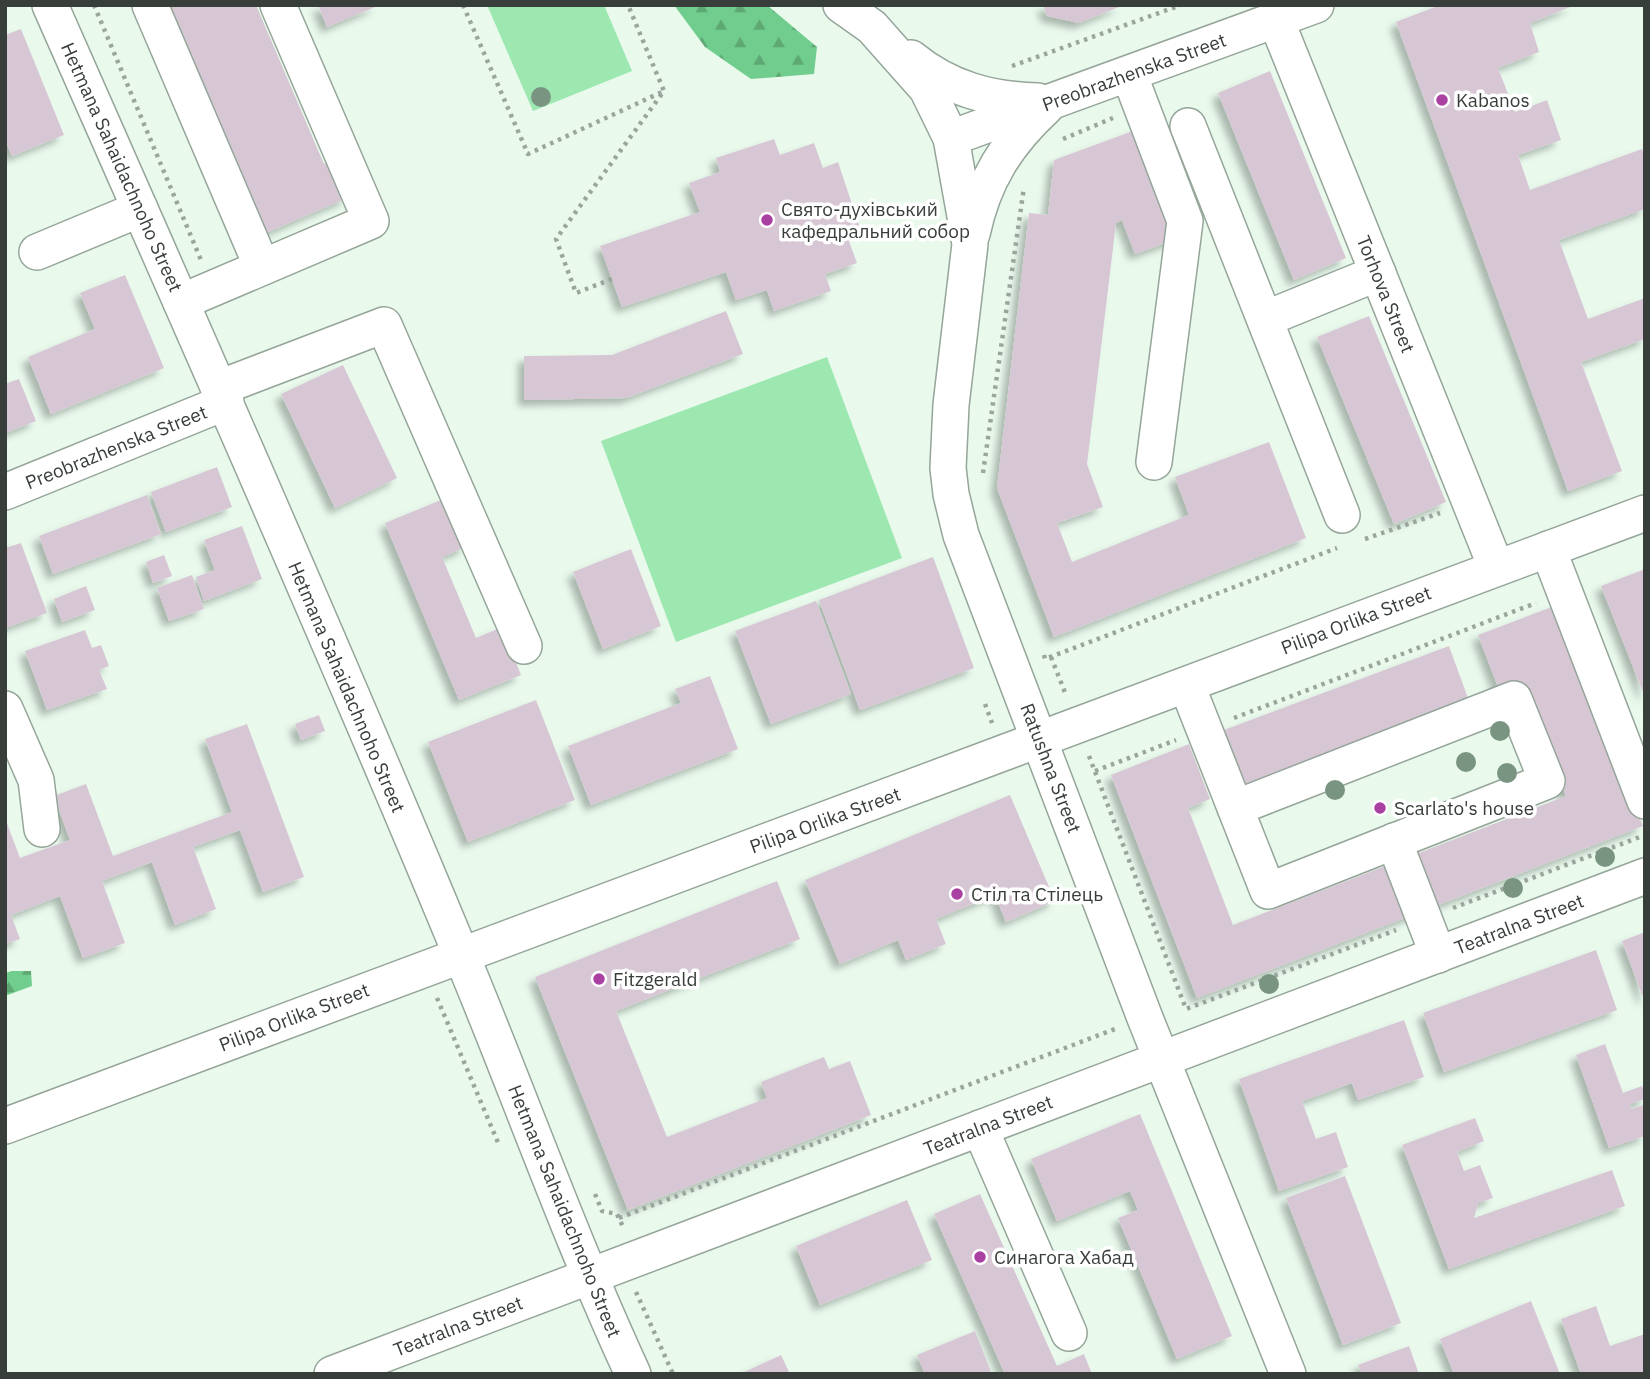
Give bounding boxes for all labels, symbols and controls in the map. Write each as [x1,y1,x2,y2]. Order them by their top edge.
street label: Preobrazhenska Street [1039,28,1229,116]
street label: Hetmana Sahaidachnoho Street [56,39,188,295]
place label: Kabanos [1456,88,1530,112]
marker: Kabanos [1434,92,1450,108]
place label: Свято-духівський кафедральний собор [781,197,970,243]
marker: Свято-духівський кафедральний собор [759,212,775,228]
street label: Torhova Street [1352,232,1420,356]
street label: Preobrazhenska Street [22,400,210,494]
street label: Hetmana Sahaidachnoho Street [283,558,411,816]
street label: Pilipa Orlika Street [1278,580,1434,660]
street label: Ratushna Street [1015,700,1087,836]
street label: Pilipa Orlika Street [746,782,904,858]
place label: Scarlato's house [1394,796,1534,820]
marker: Scarlato's house [1372,800,1388,816]
place label: Стіл та Стілець [971,882,1103,906]
marker: Стіл та Стілець [949,886,965,902]
street label: Teatralna Street [1451,888,1587,960]
place label: Fitzgerald [613,967,697,991]
marker: Fitzgerald [591,971,607,987]
street label: Pilipa Orlika Street [216,977,372,1057]
street label: Hetmana Sahaidachnoho Street [503,1081,627,1341]
street label: Teatralna Street [920,1089,1056,1161]
place label: Синагога Хабад [994,1245,1134,1269]
marker: Синагога Хабад [972,1249,988,1265]
street label: Teatralna Street [390,1290,526,1362]

